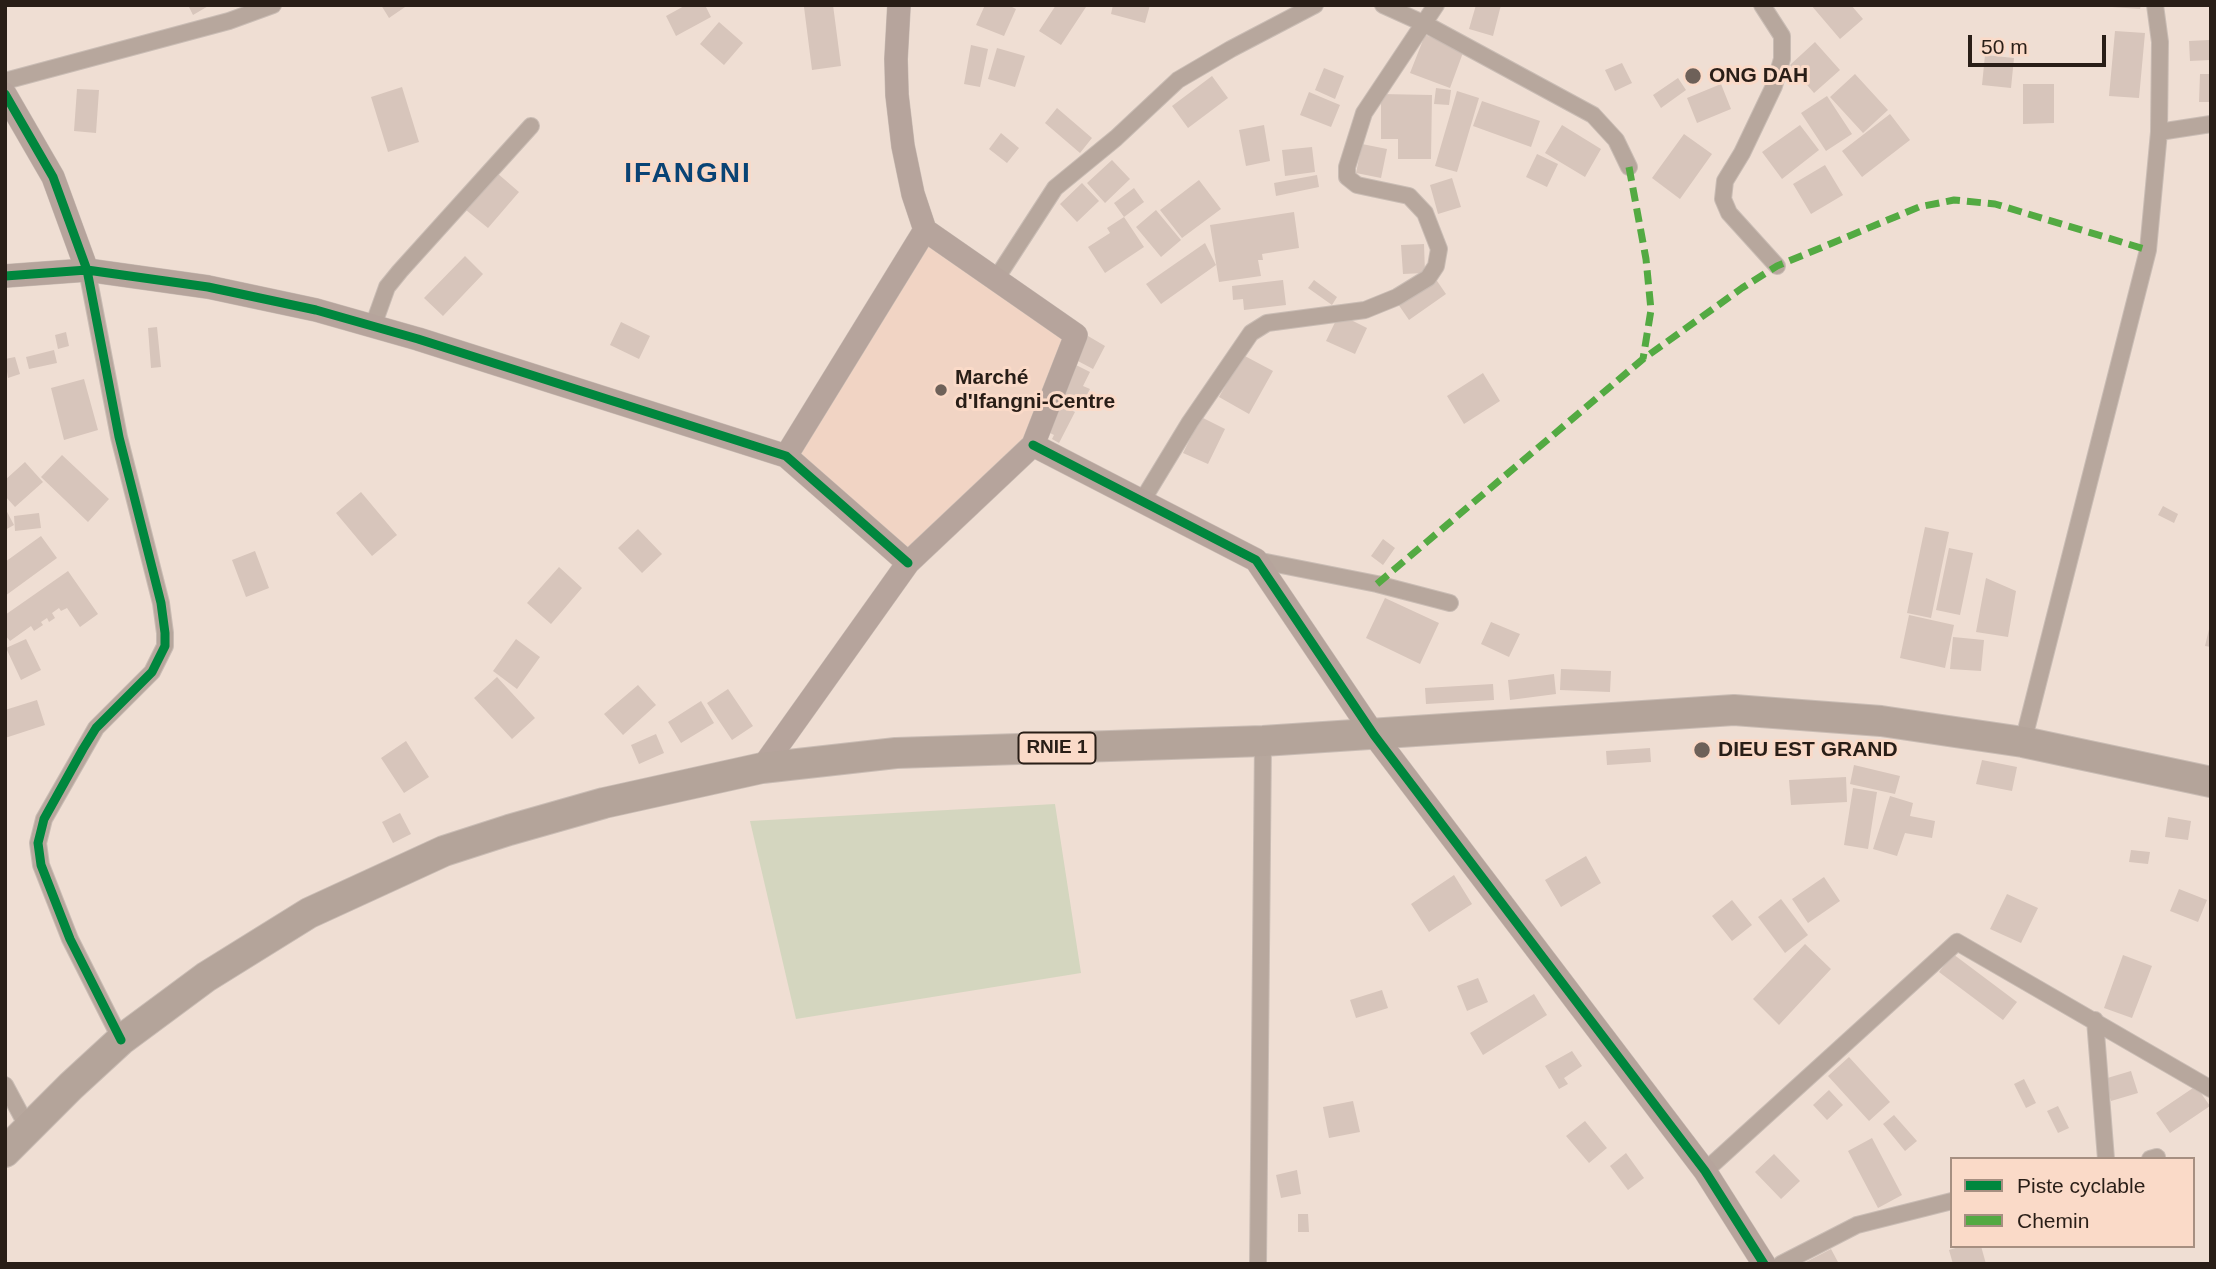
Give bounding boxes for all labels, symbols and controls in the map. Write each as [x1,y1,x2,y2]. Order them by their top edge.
scale bar [1971,21,2109,65]
text: 50 m [1981,35,2028,58]
place label: ONG DAH [1709,63,1808,89]
marker: ONG DAH [1683,66,1703,86]
district label: IFANGNI [625,157,751,191]
place label: Marché d'Ifangni-Centre [955,365,1115,415]
marker: Marché d'Ifangni-Centre [933,382,949,398]
road number: RNIE 1 [1018,733,1096,764]
place label: DIEU EST GRAND [1718,737,1898,763]
marker: DIEU EST GRAND [1692,740,1712,760]
legend [1950,1157,2195,1248]
text: Piste cyclable [2017,1174,2145,1197]
text: Chemin [2017,1209,2089,1232]

